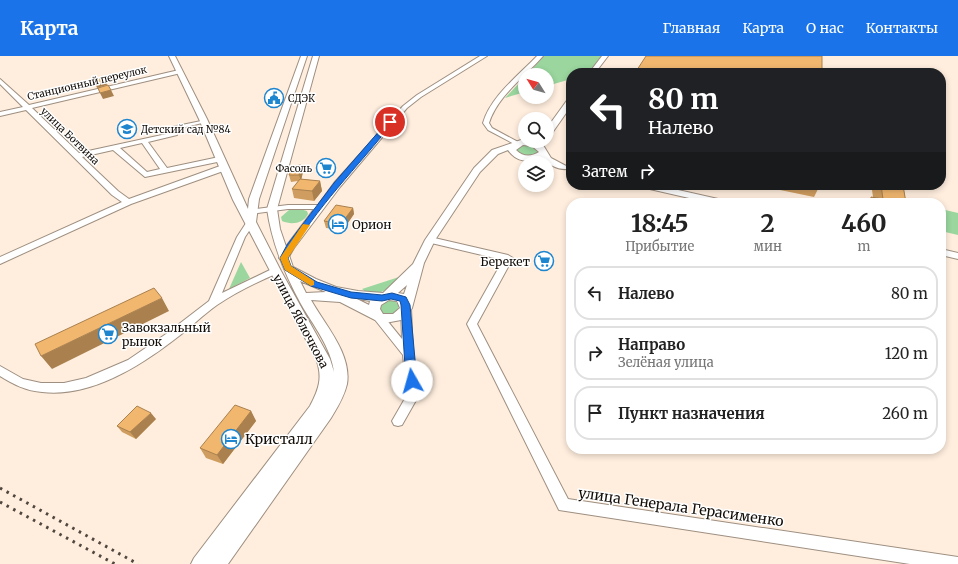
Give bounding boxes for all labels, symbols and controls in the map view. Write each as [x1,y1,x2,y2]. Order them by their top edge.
text: Карта [20,16,78,40]
text: Главная [662,19,720,37]
text: Карта [742,19,784,37]
text: О нас [806,19,844,37]
text: Контакты [866,19,938,37]
street label: Станционный переулок [26,63,149,103]
north arrow [518,68,554,104]
map controls [518,68,554,192]
text: 80 m [648,81,719,117]
icon: left [582,84,634,136]
public building icon: СДЭК [263,87,285,109]
place label: СДЭК [288,92,315,105]
street label: улица Ботвина [38,105,103,168]
pin [373,105,407,139]
icon: arrive [379,111,401,133]
button: search [518,112,554,148]
text: Налево [648,116,714,139]
school or university icon: Детский сад №84 [116,118,138,140]
place label: Детский сад №84 [141,123,231,136]
button: layers [518,156,554,192]
supermarket icon: Фасоль [315,157,337,179]
icon: right [636,160,658,182]
place label: Фасоль [276,162,312,175]
text: Затем [582,162,628,181]
text: 18:45 [631,208,688,239]
text: 2 [761,208,775,239]
text: 460 [841,208,887,239]
hotel icon: Орион [327,213,349,235]
place label: Орион [352,217,391,232]
text: Прибытие [625,238,694,255]
text: мин [753,238,782,255]
text: m [857,238,870,255]
supermarket icon: Берекет [533,250,555,272]
place label: Берекет [480,254,530,269]
street label: улица Яблочкова [270,271,332,371]
icon: left [584,282,606,304]
text: Налево [618,284,674,303]
text: 80 m [891,284,928,303]
place label: Завокзальный рынок [122,320,211,349]
supermarket icon: Завокзальный рынок [97,323,119,345]
text: Направо [618,335,685,354]
icon: right [584,342,606,364]
text: 120 m [885,344,928,363]
text: Зелёная улица [618,354,714,371]
position arrow [391,360,433,402]
icon: arrive [584,402,606,424]
text: Пункт назначения [618,404,765,423]
text: 260 m [882,404,928,423]
hotel icon: Кристалл [220,428,242,450]
place label: Кристалл [245,430,313,448]
street label: улица Генерала Герасименко [577,484,785,530]

